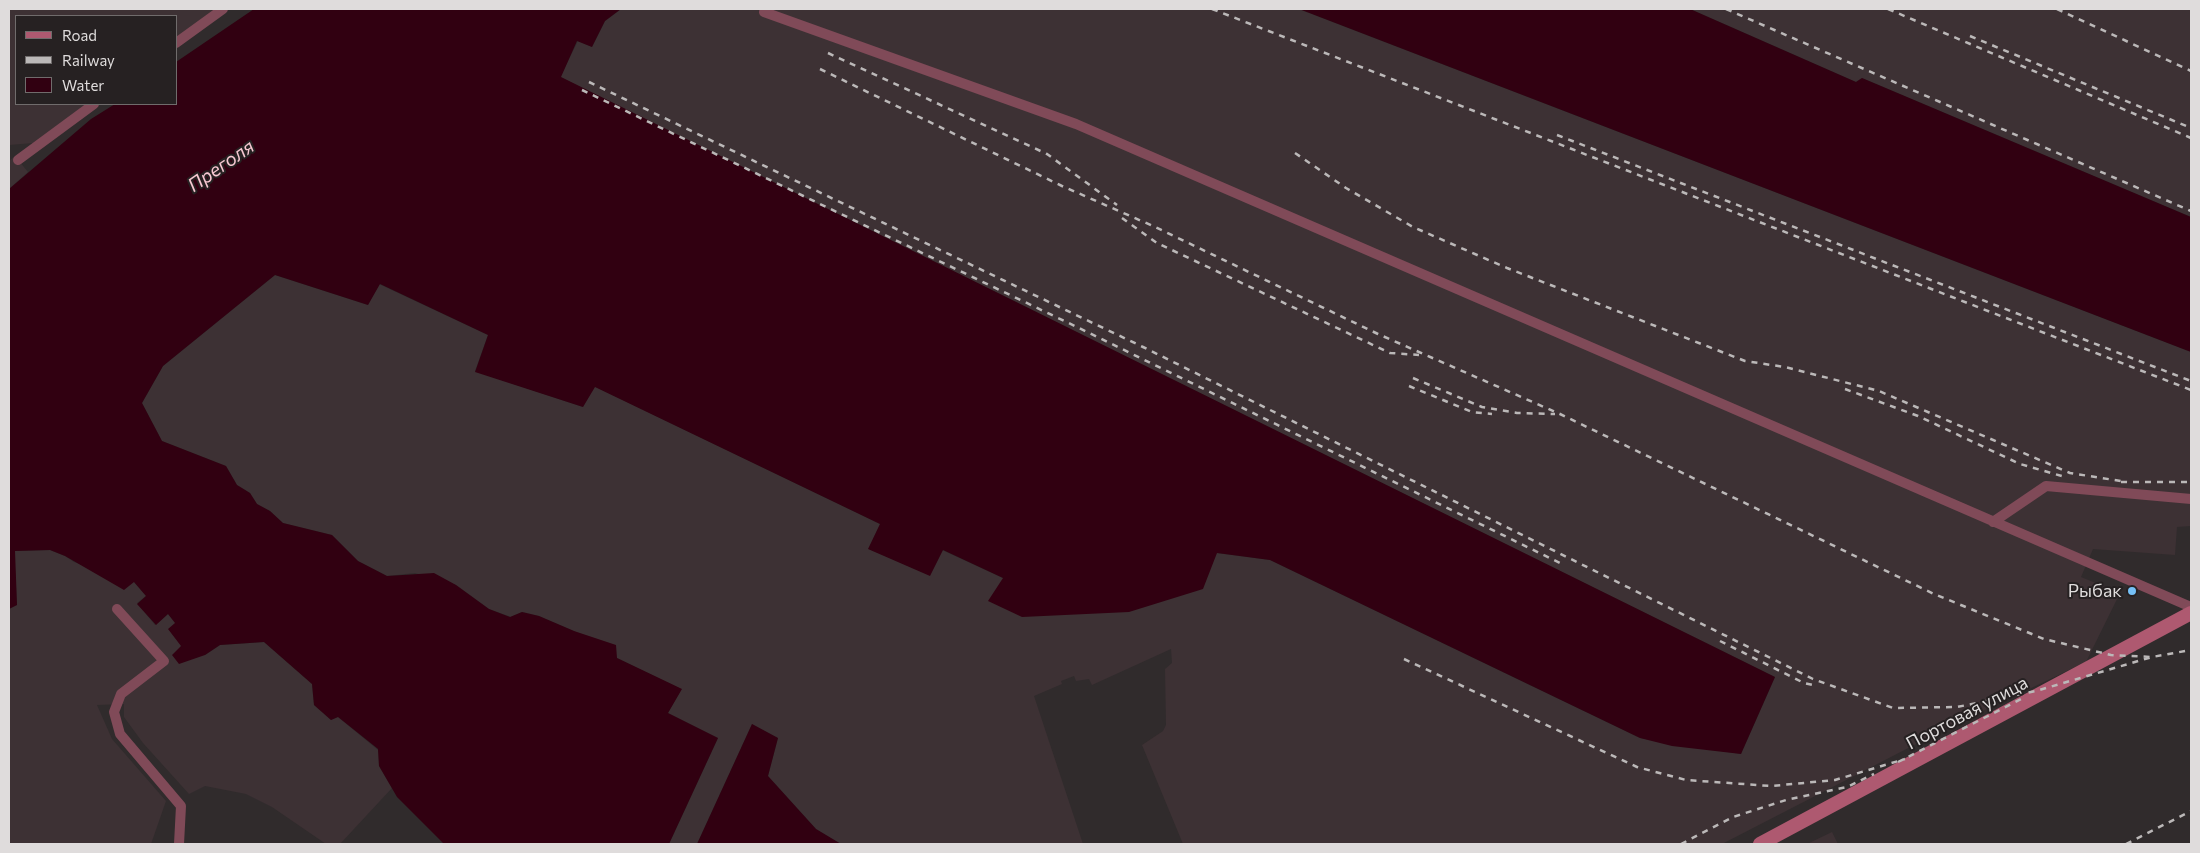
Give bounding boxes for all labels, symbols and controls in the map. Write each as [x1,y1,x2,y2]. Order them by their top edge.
legend [15,15,178,105]
text: Road [62,26,97,44]
text: Railway [62,51,115,69]
text: Water [62,76,104,94]
water label: Преголя [183,135,259,197]
place label: Рыбак [2068,580,2122,602]
marker: Рыбак [2126,585,2138,597]
street label: Портовая улица [1902,672,2032,754]

